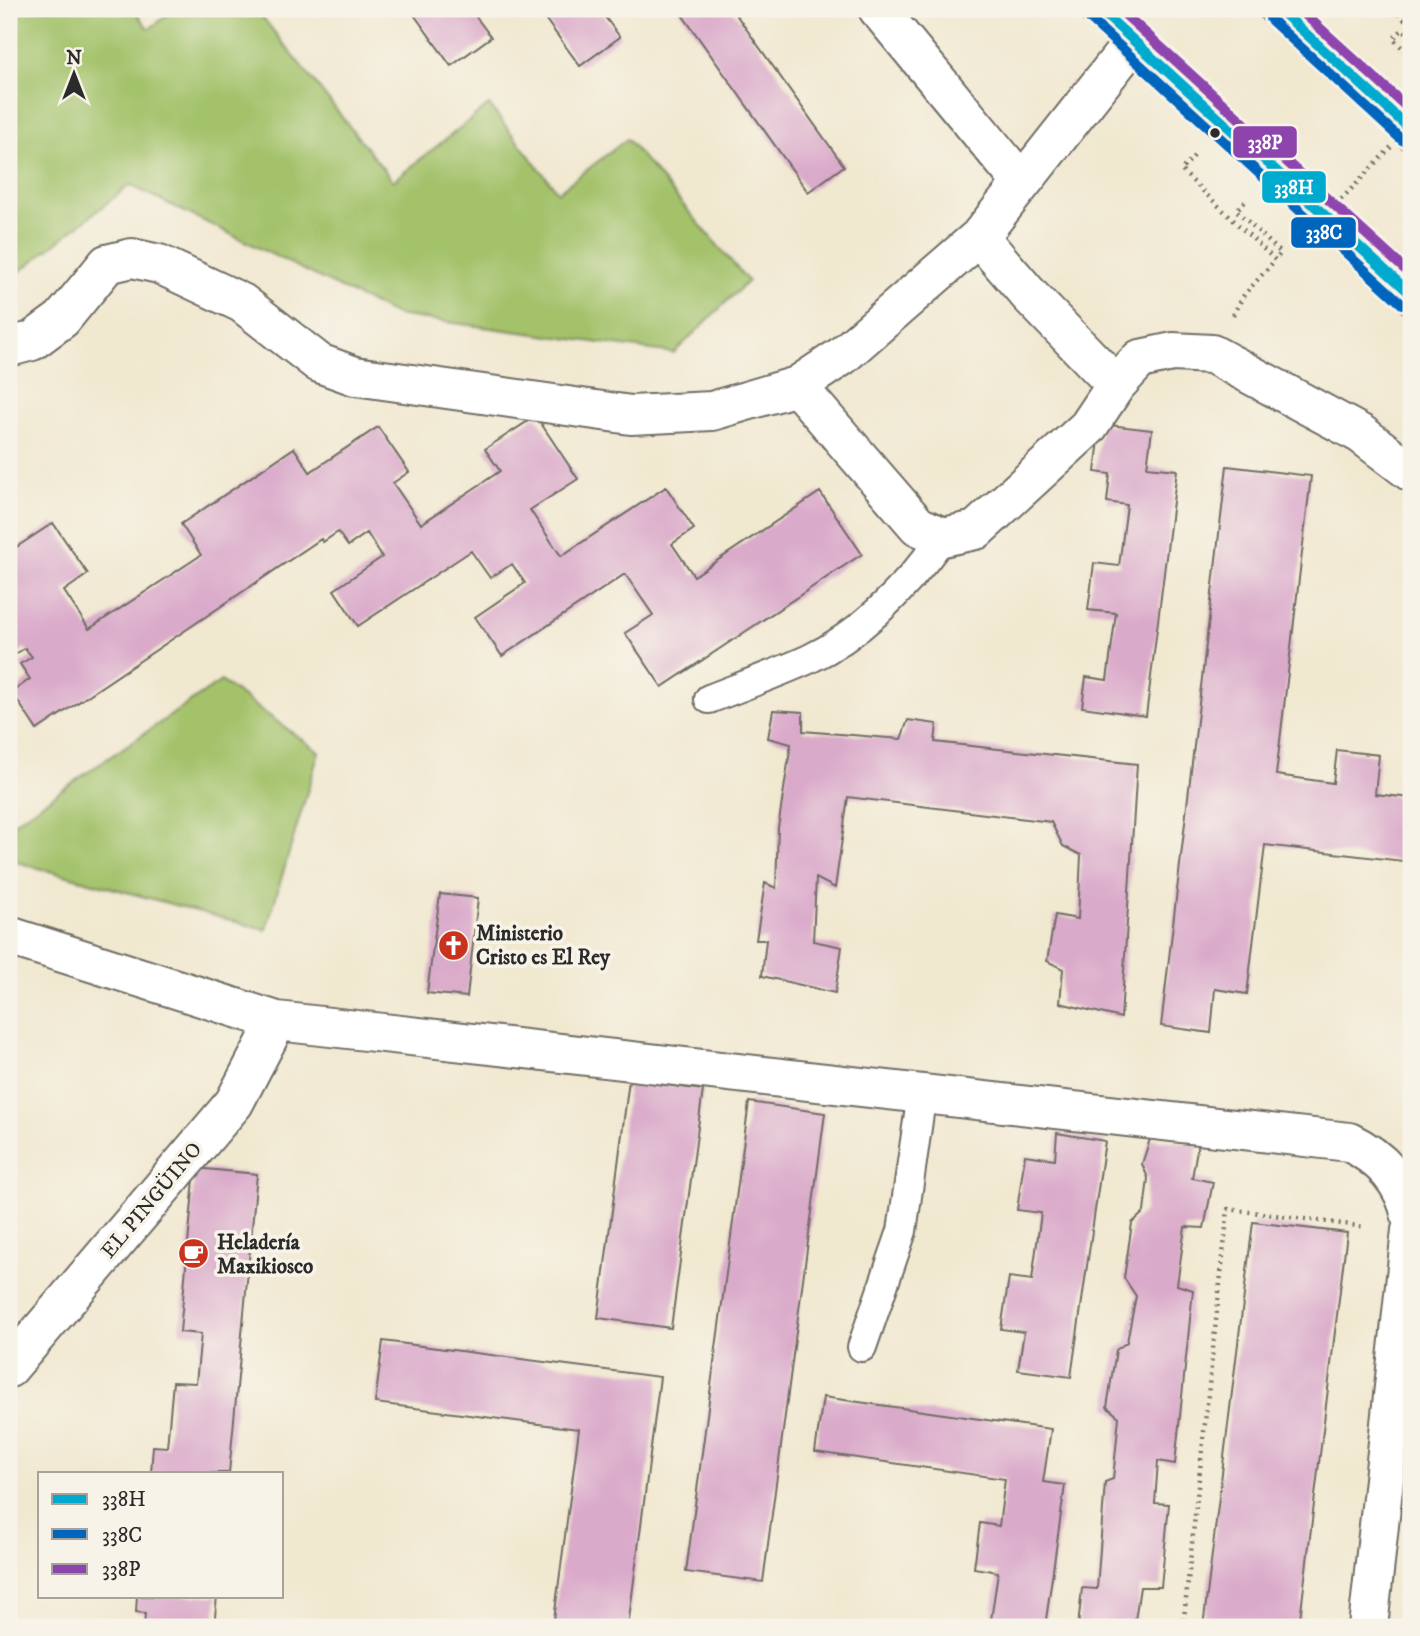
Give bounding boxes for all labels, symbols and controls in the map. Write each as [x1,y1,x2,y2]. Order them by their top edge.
north arrow [38,38,108,108]
text: N [66,47,82,70]
line badge: 338P [1232,125,1298,159]
unlabelled marker [1208,126,1222,140]
text: 338P [1248,132,1282,155]
line badge: 338H [1261,170,1327,204]
text: 338H [1274,177,1314,200]
line badge: 338C [1290,216,1357,249]
text: 338C [1306,222,1342,245]
place label: Ministerio Cristo es El Rey [476,921,611,971]
church icon: Ministerio Cristo es El Rey [436,928,470,962]
street label: EL PINGÜINO [95,1137,208,1264]
place label: Heladería Maxikiosco [217,1230,313,1280]
cafe icon: Heladería Maxikiosco [177,1237,211,1271]
legend [38,1472,284,1598]
text: 338H [102,1487,146,1513]
text: 338C [102,1523,142,1549]
text: 338P [102,1557,140,1583]

